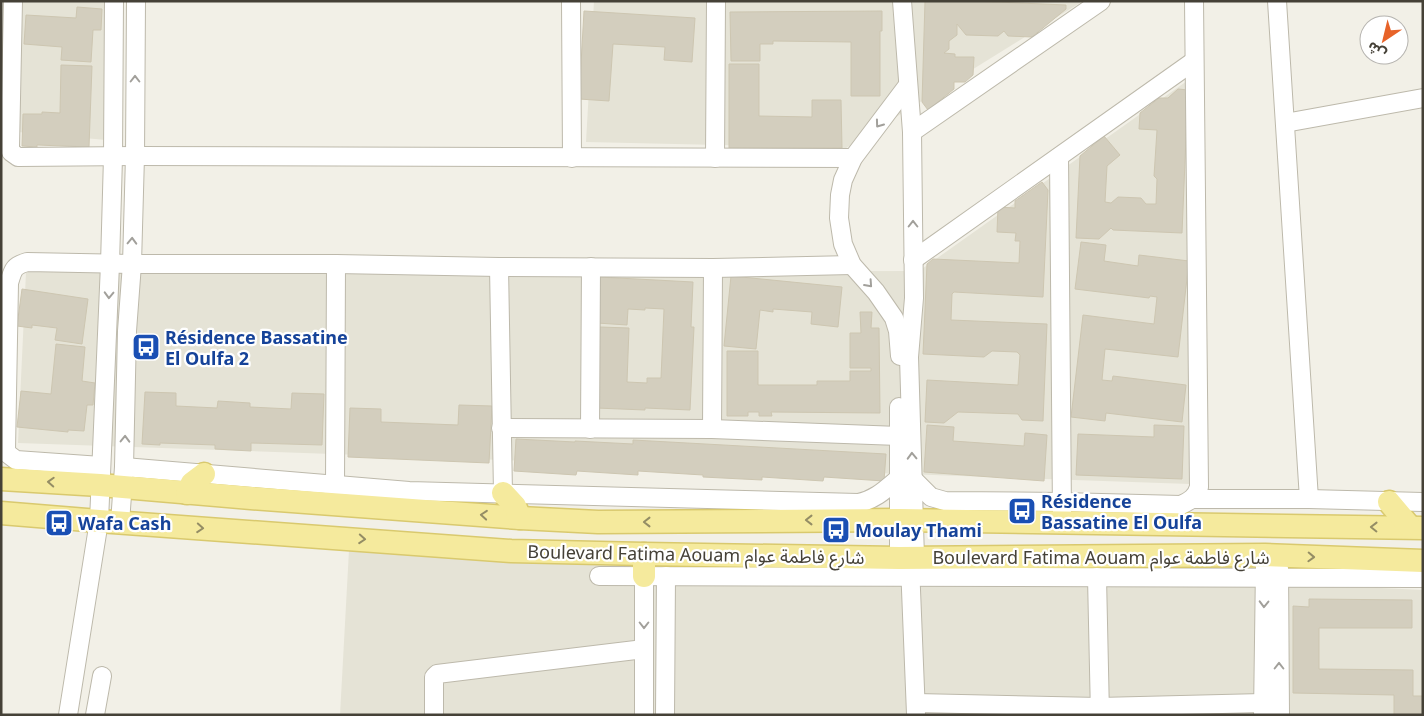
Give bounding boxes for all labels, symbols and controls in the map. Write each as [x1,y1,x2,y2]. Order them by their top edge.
north arrow [1359,15,1409,65]
text: ش [1363,38,1390,64]
one-way arrow [130,75,141,83]
one-way arrow [876,118,885,128]
one-way arrow [908,220,918,228]
one-way arrow [127,237,138,245]
one-way arrow [863,279,872,288]
one-way arrow [103,291,114,299]
place label: Résidence Bassatine El Oulfa 2 [165,325,348,370]
bus stop icon: Résidence Bassatine El Oulfa 2 [131,332,161,362]
one-way arrow [120,434,130,442]
one-way arrow [907,452,917,460]
one-way arrow [47,476,55,487]
place label: Résidence Bassatine El Oulfa [1041,489,1202,534]
bus stop icon: Résidence Bassatine El Oulfa [1007,496,1037,526]
bus stop icon: Wafa Cash [44,508,74,538]
one-way arrow [480,510,488,521]
place label: Wafa Cash [78,511,171,535]
one-way arrow [805,515,813,526]
bus stop icon: Moulay Thami [821,515,851,545]
one-way arrow [642,516,650,527]
place label: Moulay Thami [855,518,982,542]
one-way arrow [1370,522,1378,532]
one-way arrow [196,523,204,534]
one-way arrow [358,534,366,545]
street label: Boulevard Fatima Aouam شارع فاطمة عوام [527,539,865,572]
street label: Boulevard Fatima Aouam شارع فاطمة عوام [932,545,1270,572]
one-way arrow [1307,552,1315,563]
one-way arrow [1259,600,1269,608]
one-way arrow [639,622,649,629]
one-way arrow [1274,662,1284,670]

